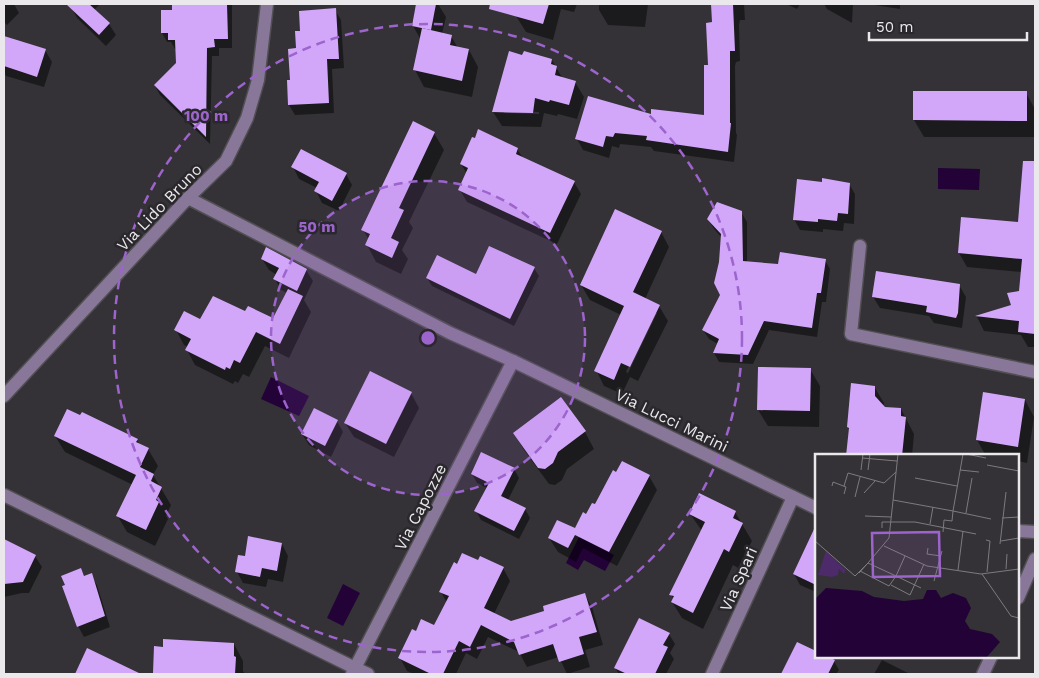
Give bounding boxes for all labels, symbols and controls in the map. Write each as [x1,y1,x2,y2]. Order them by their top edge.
scale bar [869,10,1026,42]
text: 50 m [876,18,913,36]
text: 100 m [184,107,228,125]
street label: Via Lido Bruno [113,160,206,255]
text: 50 m [299,218,335,236]
centre of rings [419,329,437,347]
street label: Via Lucci Marini [612,385,731,456]
inset map [815,454,1019,658]
street label: Via Capozze [391,461,450,554]
street label: Via Spari [716,544,761,615]

